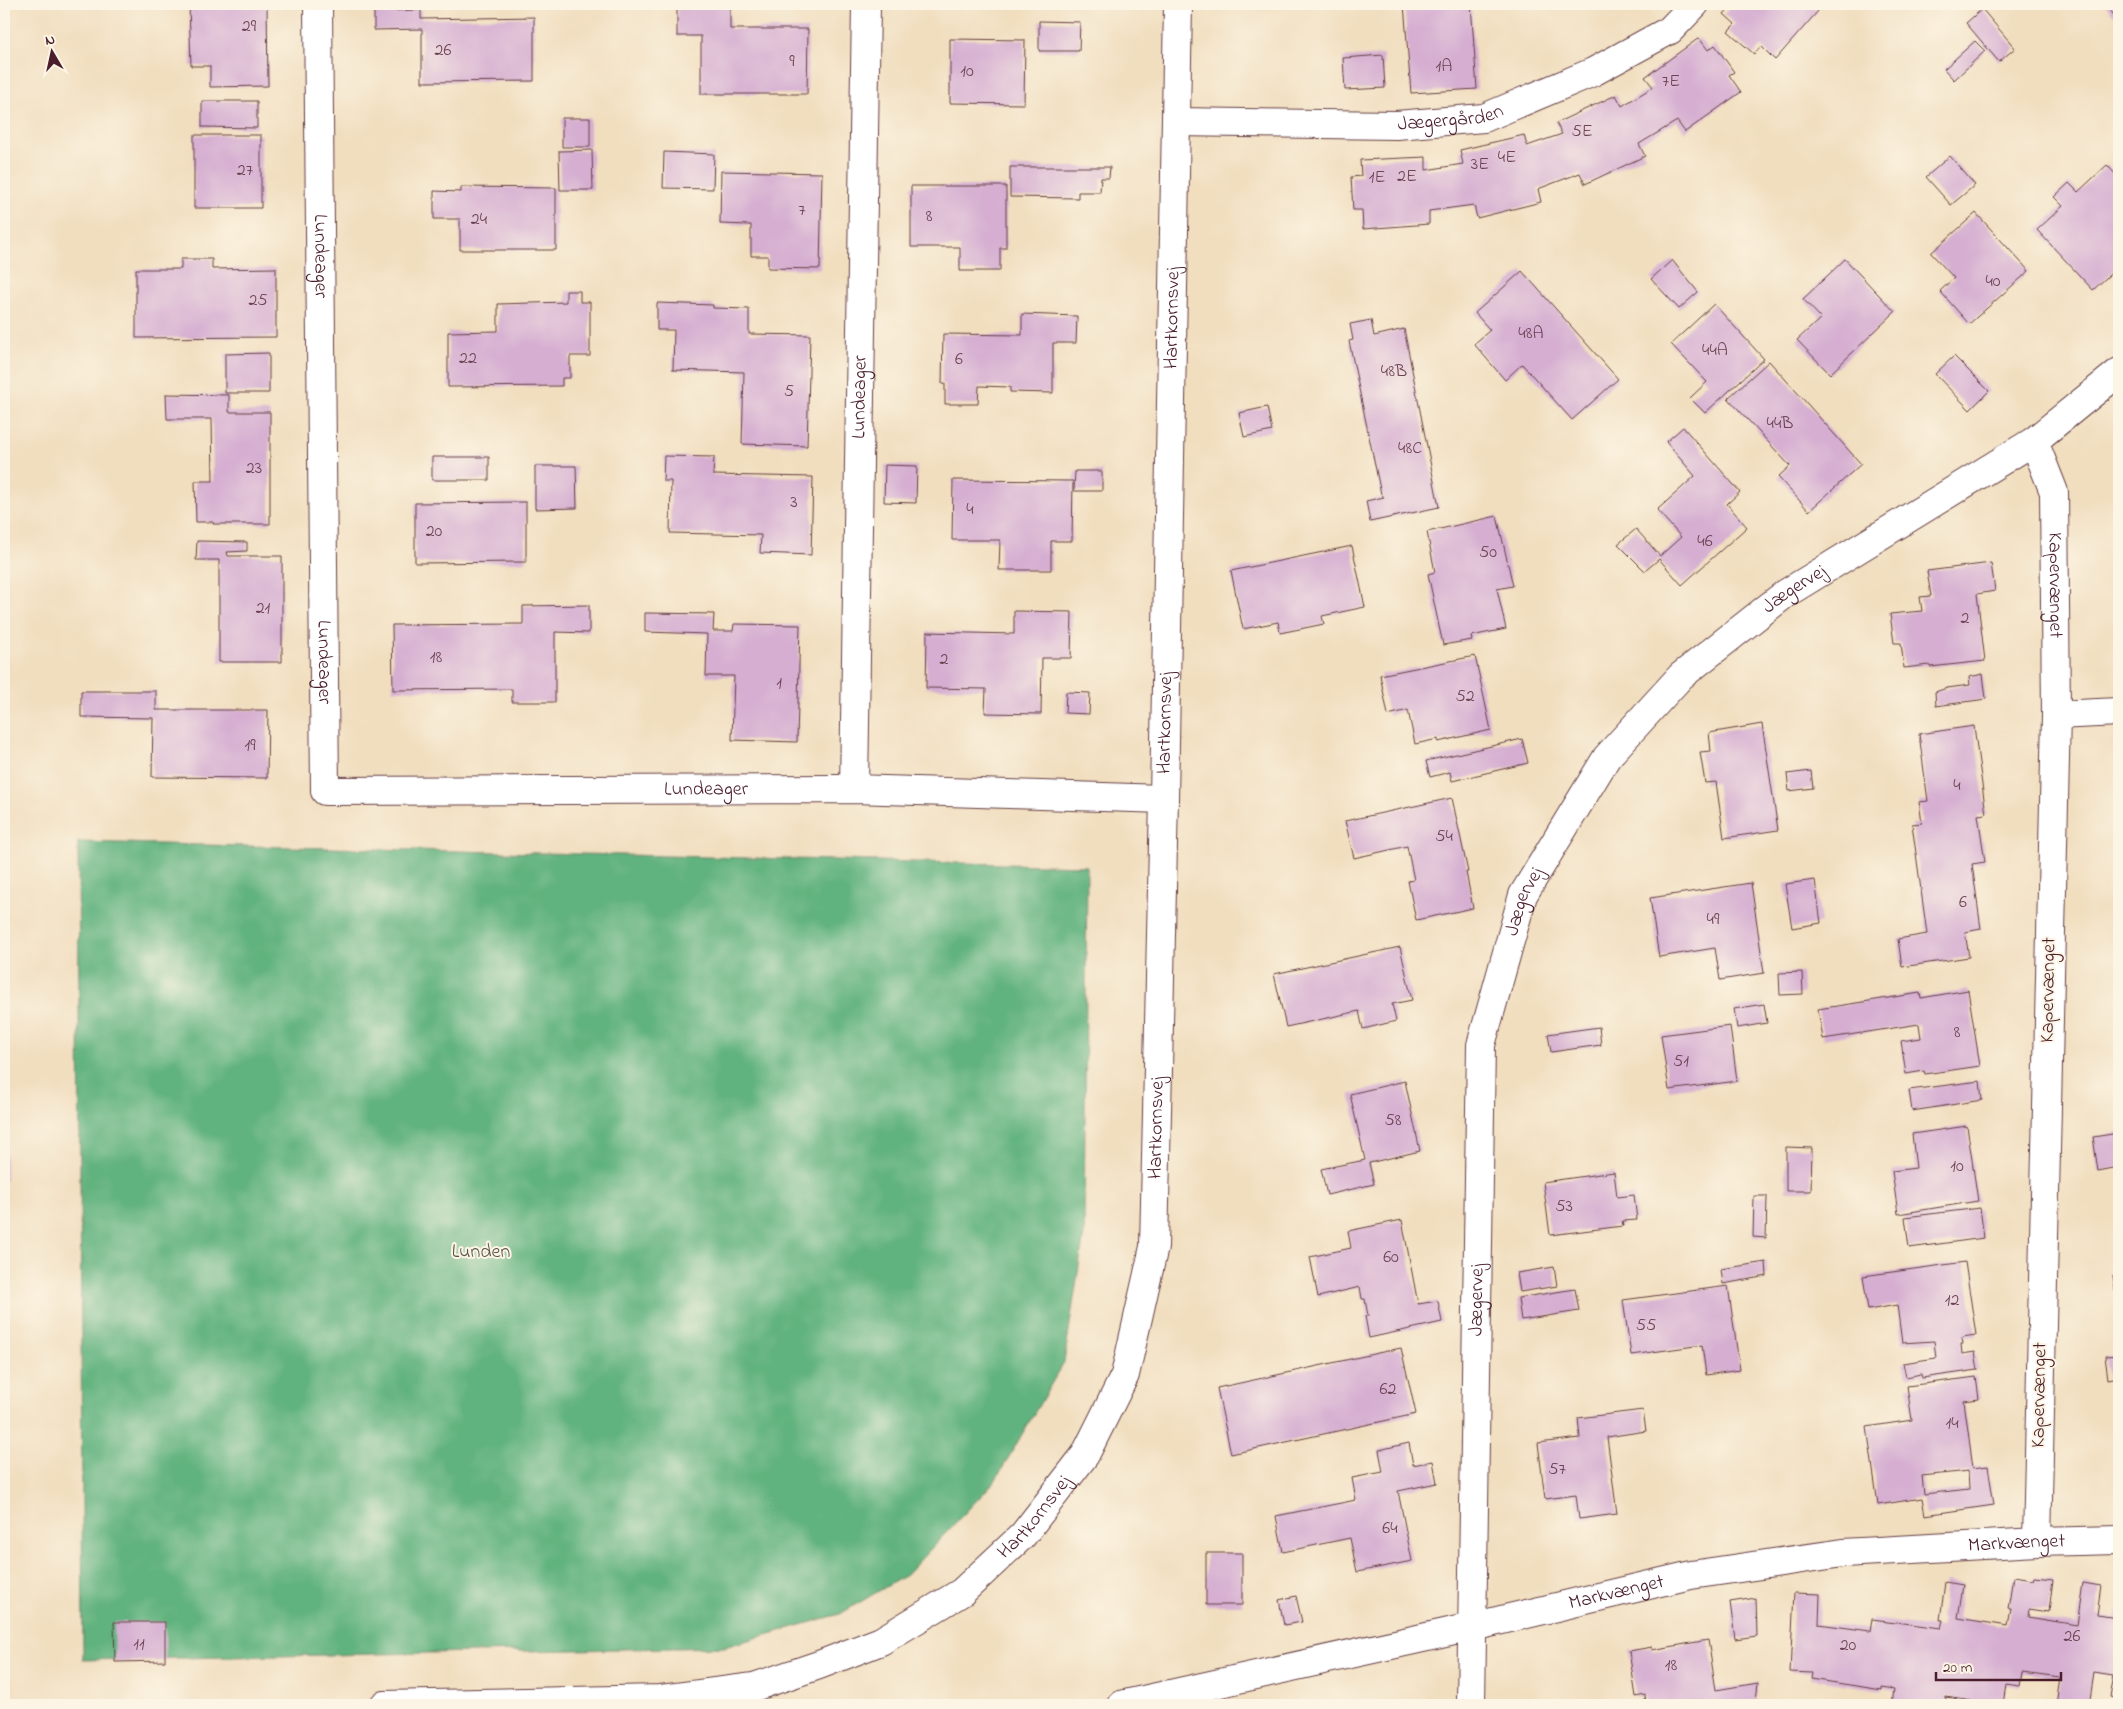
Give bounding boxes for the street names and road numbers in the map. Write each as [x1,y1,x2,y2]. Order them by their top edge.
street label: Jægergården [1396,97,1508,139]
street label: Lundeager [305,214,335,299]
street label: Hartkornsvej [1157,266,1188,369]
street label: Lundeager [845,354,876,439]
street label: Kapervænget [2040,532,2070,638]
street label: Jægervej [1756,557,1833,621]
street label: Lundeager [309,620,339,705]
street label: Hartkornsvej [1150,671,1181,774]
street label: Lundeager [664,775,749,805]
street label: Jægervej [1498,861,1552,939]
street label: Kapervænget [2034,937,2065,1043]
street label: Hartkornsvej [1141,1076,1172,1179]
street label: Jægervej [1462,1263,1493,1336]
street label: Kapervænget [2025,1342,2056,1448]
street label: Hartkornsvej [991,1468,1079,1566]
street label: Markvænget [1967,1527,2066,1560]
street label: Markvænget [1566,1567,1667,1618]

